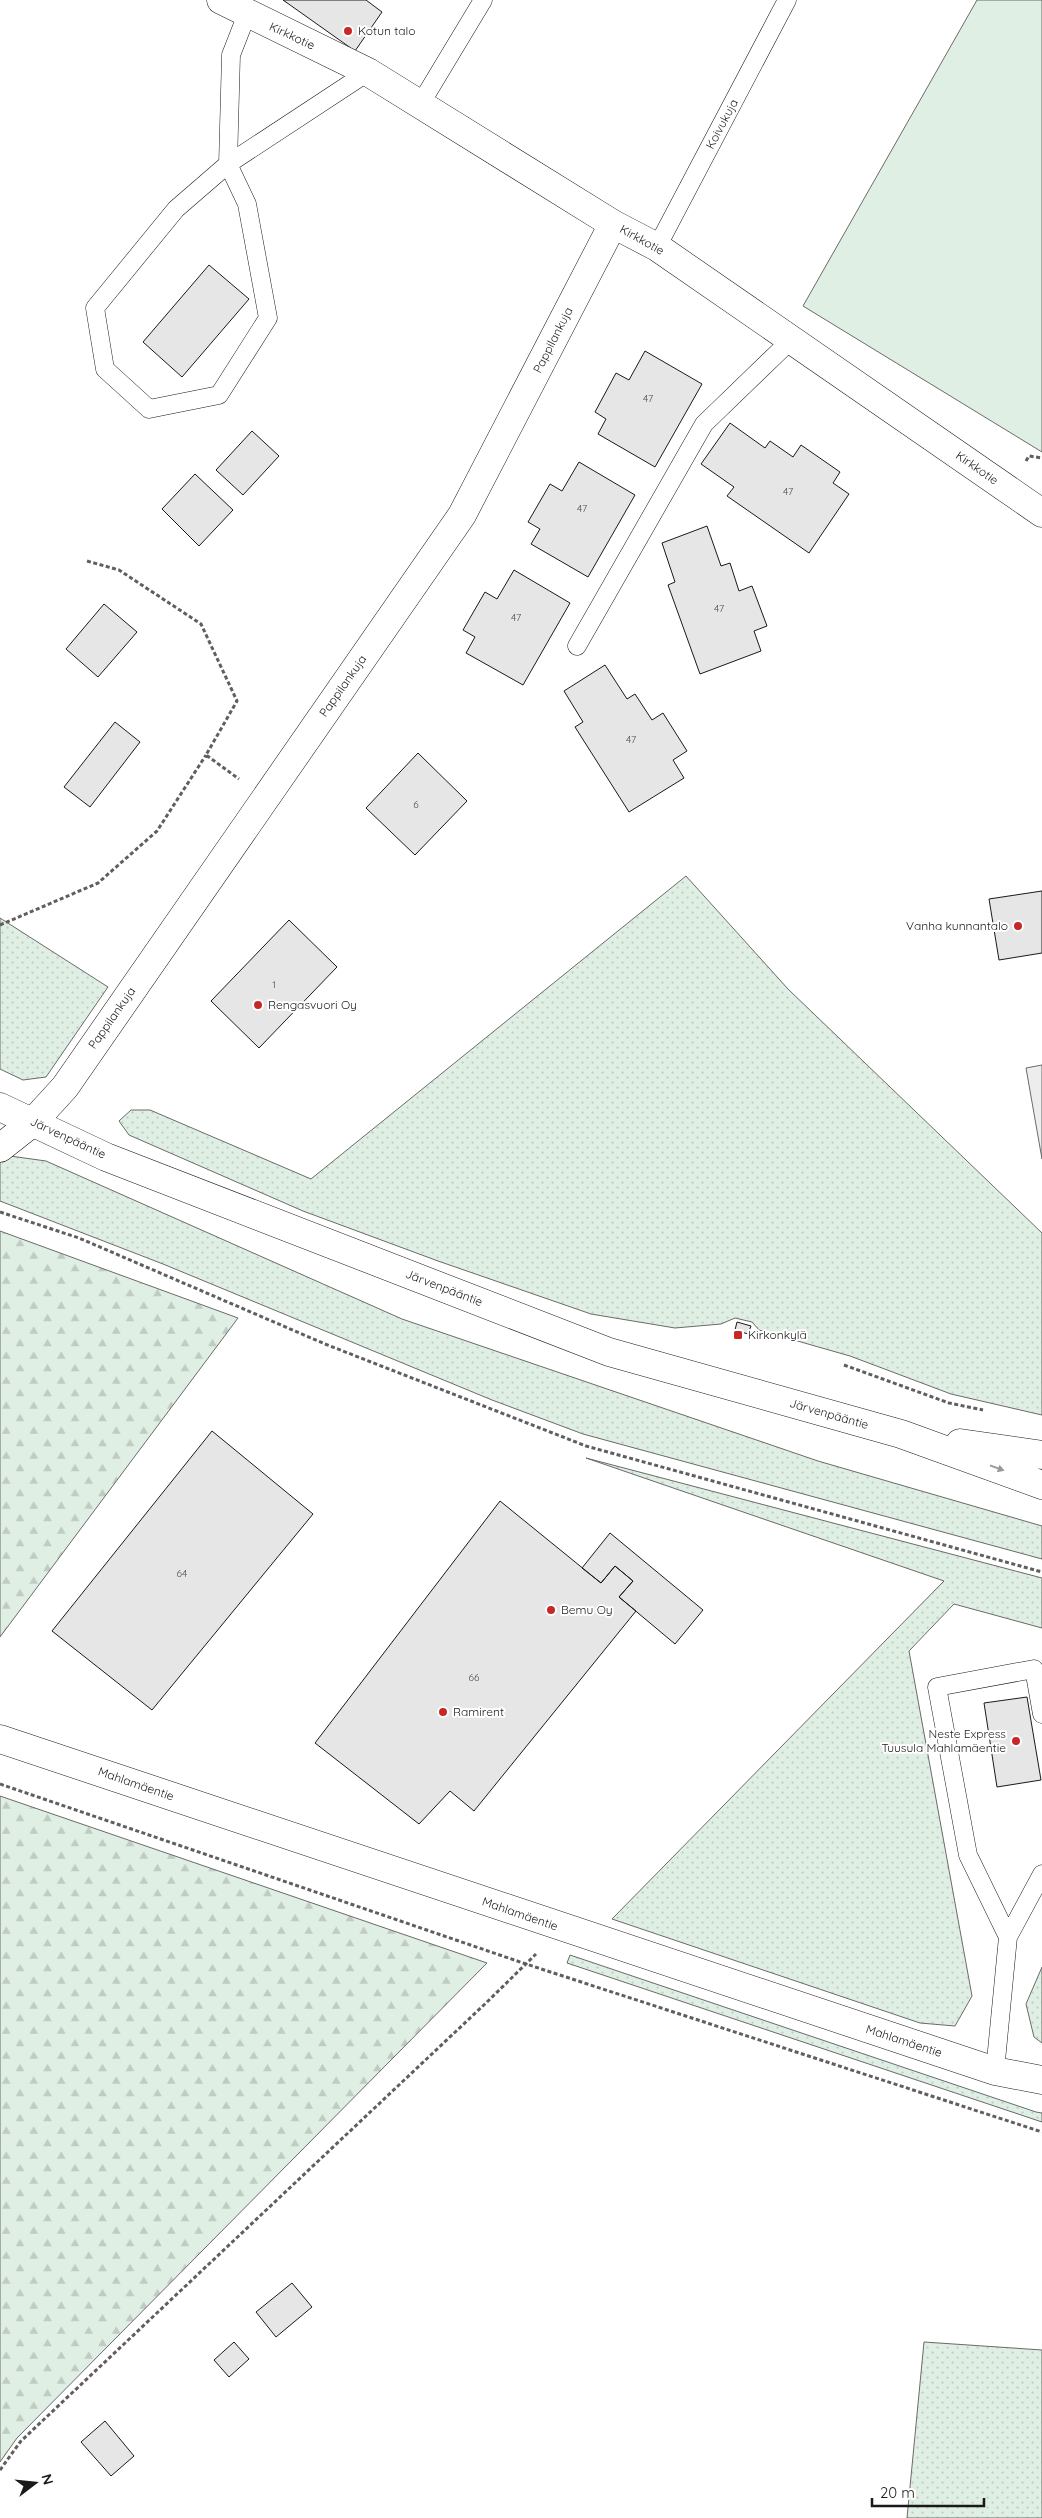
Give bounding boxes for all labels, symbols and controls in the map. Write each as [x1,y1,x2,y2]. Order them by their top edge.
street label: Kirkkotie [267,19,318,53]
place label: Kotun talo [358,23,415,38]
marker: Kotun talo [342,25,354,37]
street label: Koivukuja [702,96,741,151]
street label: Kirkkotie [617,221,667,258]
street label: Pappilankuja [529,304,576,375]
house number: 47 [643,392,653,405]
street label: Kirkkotie [953,448,1002,488]
house number: 47 [783,485,793,498]
house number: 47 [577,502,587,515]
house number: 47 [714,602,724,615]
house number: 47 [511,611,521,624]
street label: Pappilankuja [316,652,369,720]
house number: 47 [626,733,636,746]
house number: 6 [413,798,419,811]
place label: Vanha kunnantalo [906,918,1008,933]
marker: Vanha kunnantalo [1012,920,1024,932]
house number: 1 [272,978,276,991]
street label: Pappilankuja [85,984,138,1052]
place label: Rengasvuori Oy [268,997,357,1012]
marker: Rengasvuori Oy [252,999,264,1011]
street label: Järvenpääntie [28,1113,109,1162]
street label: Järvenpääntie [403,1266,485,1309]
place label: Kirkonkylä [748,1327,807,1342]
marker: Kirkonkylä [732,1329,744,1341]
street label: Järvenpääntie [788,1395,871,1432]
one-way arrow [989,1465,1004,1472]
house number: 64 [177,1567,187,1580]
place label: Bemu Oy [561,1602,613,1617]
marker: Bemu Oy [545,1604,557,1616]
house number: 66 [469,1671,480,1684]
place label: Ramirent [453,1704,504,1719]
marker: Ramirent [437,1706,449,1718]
place label: Neste Express Tuusula Mahlamäentie [881,1726,1006,1755]
marker: Neste Express Tuusula Mahlamäentie [1010,1735,1022,1747]
street label: Mahlamäentie [96,1764,176,1804]
street label: Mahlamäentie [480,1894,560,1934]
street label: Mahlamäentie [864,2021,944,2060]
north arrow [10,2458,60,2508]
text: N [37,2472,58,2487]
scale bar [872,2476,984,2508]
text: 20 m [880,2483,915,2502]

